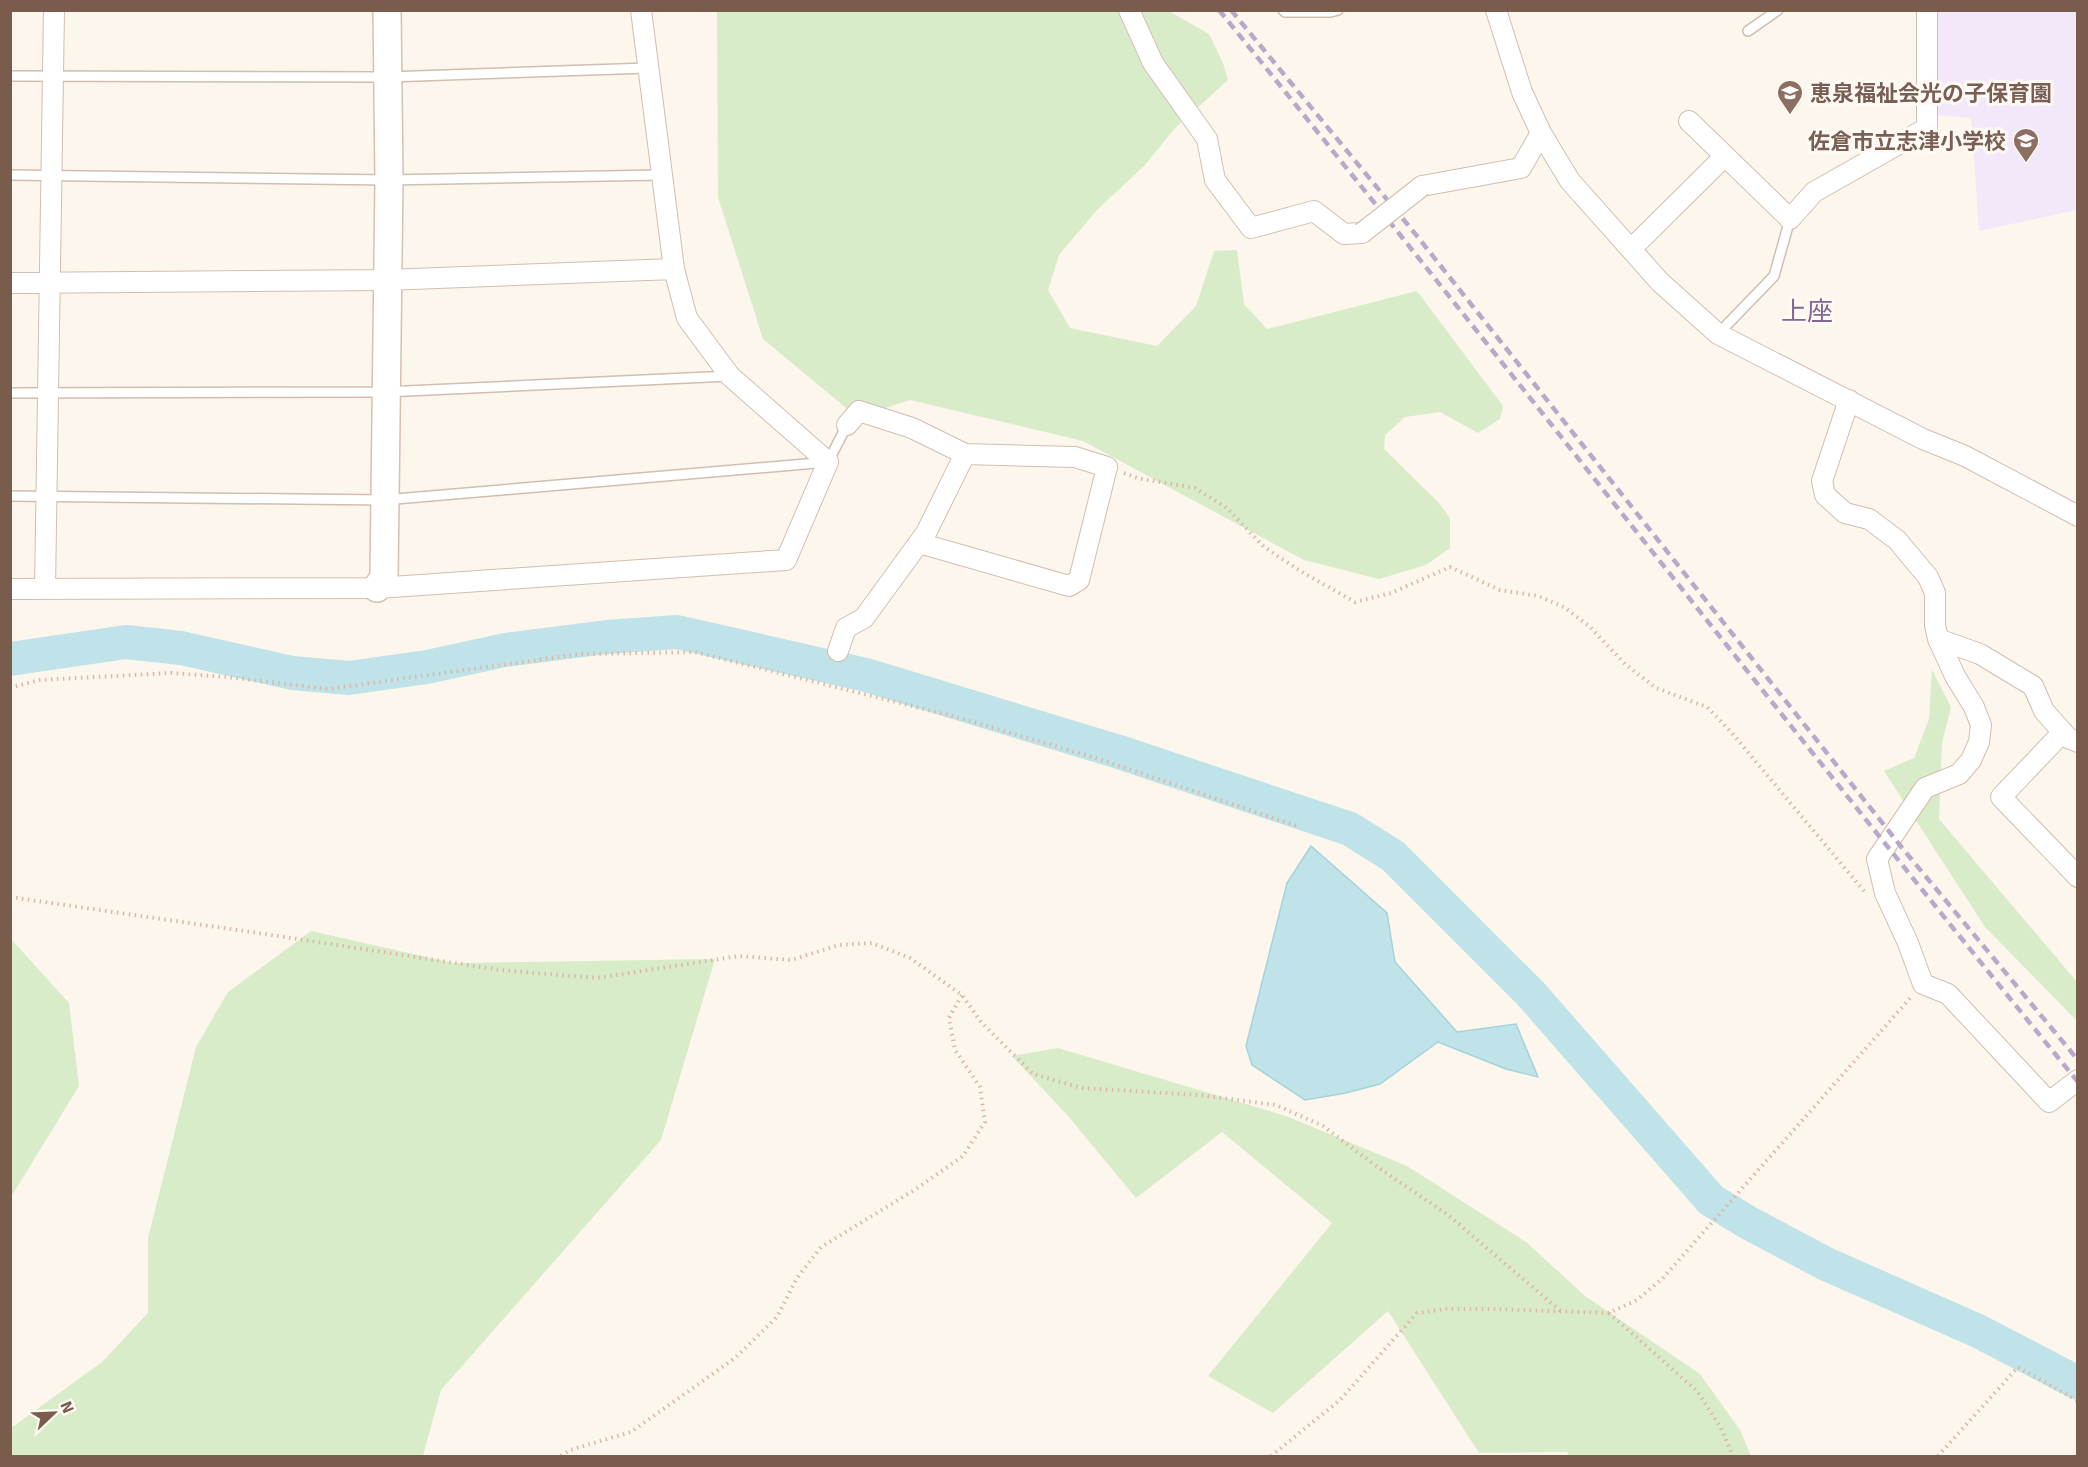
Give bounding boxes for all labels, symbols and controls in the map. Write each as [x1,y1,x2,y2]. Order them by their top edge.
school or university icon: 恵泉福祉会光の子保育園 [1775,78,1805,116]
place label: 恵泉福祉会光の子保育園 [1810,80,2052,107]
school or university icon: 佐倉市立志津小学校 [2011,126,2041,164]
place label: 佐倉市立志津小学校 [1808,128,2006,155]
district label: 上座 [1781,296,1833,328]
north arrow [24,1383,84,1443]
text: N [56,1398,78,1417]

